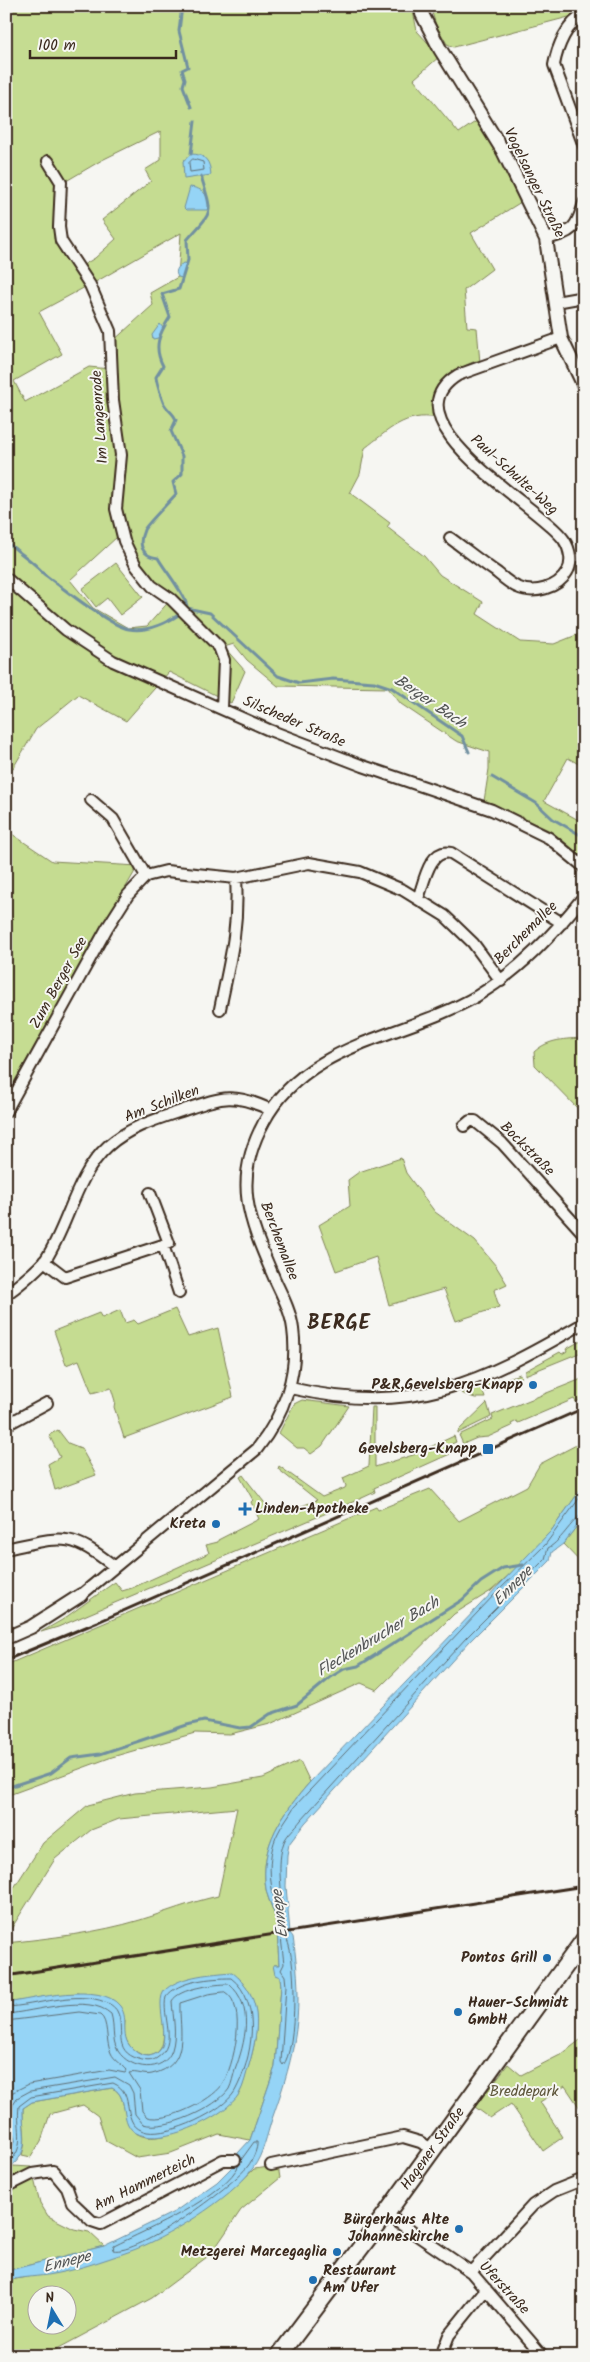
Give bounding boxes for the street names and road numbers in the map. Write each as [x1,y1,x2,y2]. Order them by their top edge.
street label: Vogelsanger Straße [497,124,571,242]
street label: Im Langenrode [85,369,115,465]
street label: Paul-Schulte-Weg [465,429,563,521]
street label: Silscheder Straße [239,690,349,755]
street label: Berchemallee [488,895,564,971]
street label: Zum Berger See [24,932,94,1033]
street label: Am Schilken [121,1079,203,1129]
street label: Bockstraße [494,1116,560,1182]
street label: Berchemallee [253,1198,305,1284]
street label: Hagener Straße [395,2102,472,2196]
street label: Am Hammerteich [90,2148,200,2218]
street label: Uferstraße [473,2256,535,2321]

